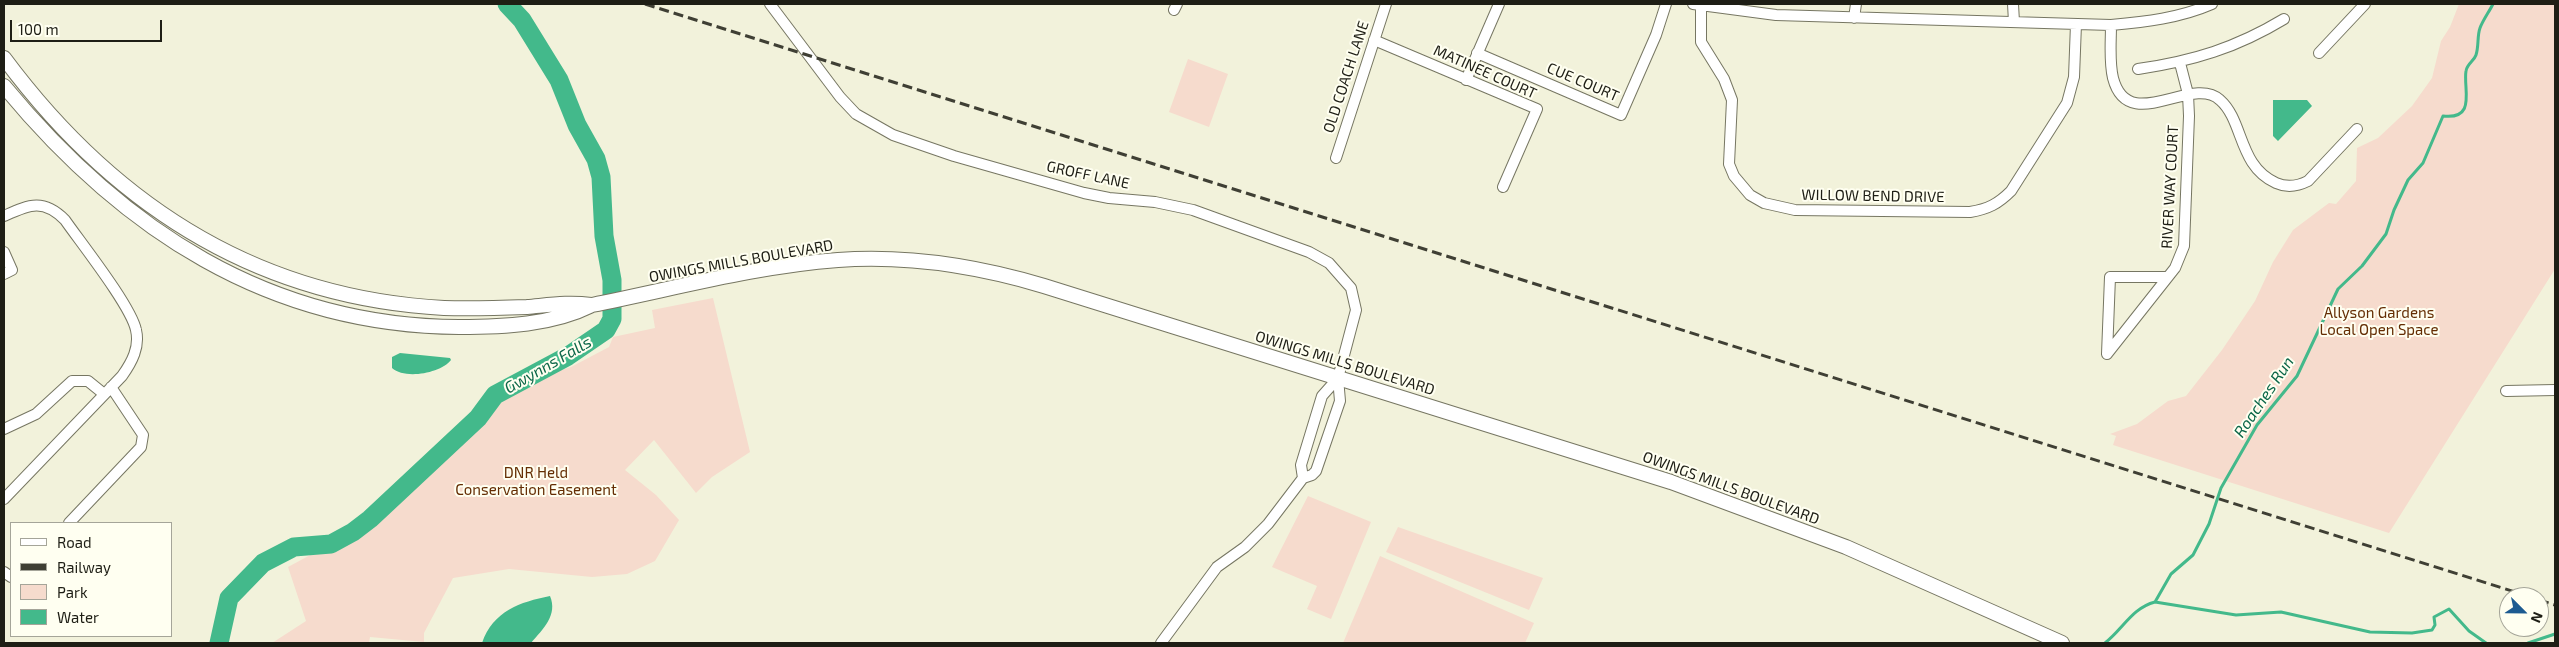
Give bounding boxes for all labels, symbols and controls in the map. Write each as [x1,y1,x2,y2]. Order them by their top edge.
scale bar [12,10,165,42]
street label: OLD COACH LANE [1319,19,1373,135]
text: 100 m [18,20,59,38]
street label: MATINEE COURT [1431,41,1539,103]
street label: CUE COURT [1544,59,1622,105]
street label: RIVER WAY COURT [2158,125,2182,249]
street label: GROFF LANE [1045,157,1131,193]
street label: WILLOW BEND DRIVE [1801,186,1945,206]
street label: OWINGS MILLS BOULEVARD [647,236,835,286]
park label: Allyson Gardens Local Open Space [2319,304,2439,339]
street label: OWINGS MILLS BOULEVARD [1253,327,1437,399]
water label: Gwynns Falls [501,332,595,398]
water label: Roaches Run [2230,353,2298,441]
street label: OWINGS MILLS BOULEVARD [1640,448,1822,528]
park label: DNR Held Conservation Easement [455,464,617,499]
legend [10,522,172,637]
text: Road [57,533,92,551]
text: Railway [57,558,111,576]
text: Park [57,583,88,601]
north arrow [2499,587,2549,637]
text: Water [57,608,99,626]
text: N [2528,610,2547,626]

